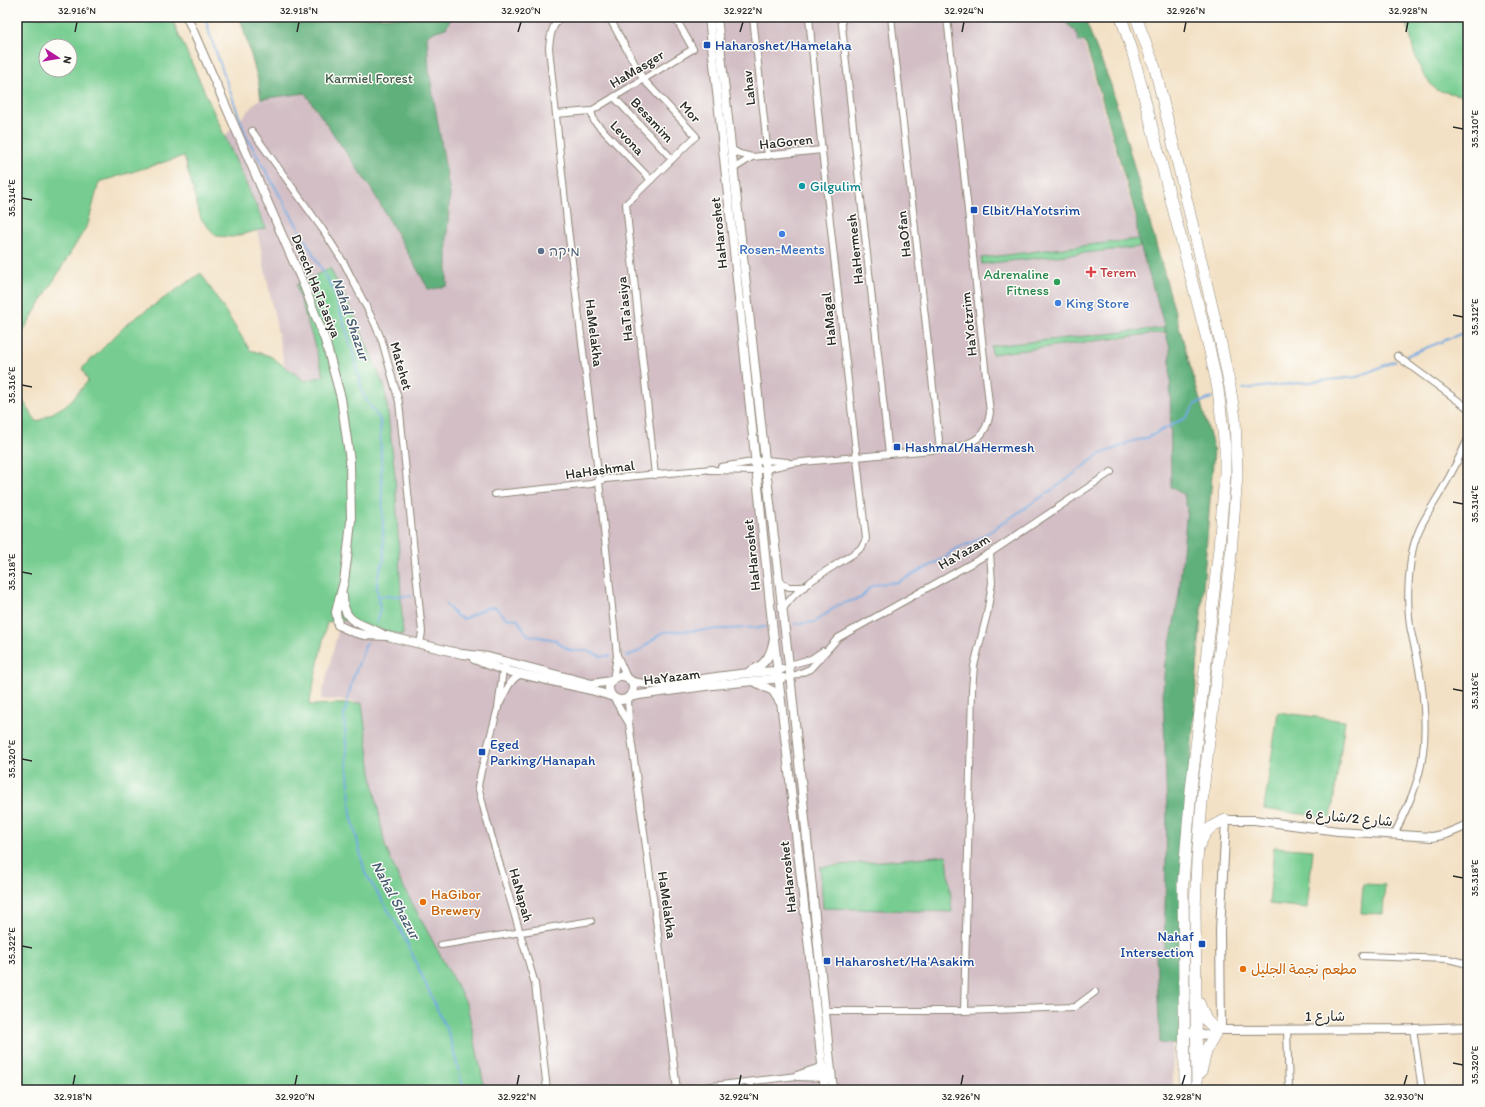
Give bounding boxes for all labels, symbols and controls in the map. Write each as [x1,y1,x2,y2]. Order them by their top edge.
text: 32.916°N [58,4,96,17]
text: 32.918°N [280,4,318,17]
text: 32.920°N [501,4,541,17]
text: 32.922°N [724,4,763,17]
text: 32.924°N [944,4,984,17]
text: 32.926°N [1167,4,1206,17]
text: 32.928°N [1389,4,1428,17]
place label: Haharoshet/Hamelaha [715,37,853,54]
north arrow [38,38,78,78]
marker: Haharoshet/Hamelaha [702,40,712,50]
street label: HaMasger [607,46,668,92]
text: N [60,55,74,65]
street label: Lahav [739,69,759,106]
park label: Karmiel Forest [325,70,413,87]
street label: Besamim [627,94,677,146]
street label: Mor [676,97,705,127]
text: 35.310°E [1468,110,1481,148]
street label: Levona [606,117,648,160]
street label: HaGoren [758,131,814,153]
place label: Gilgulim [810,178,861,195]
text: 35.314°E [5,179,18,217]
marker: Gilgulim [797,181,807,191]
street label: HaHaroshet [707,196,731,270]
place label: Elbit/HaYotsrim [982,202,1080,219]
marker: Elbit/HaYotsrim [969,205,979,215]
street label: HaOfan [893,209,915,258]
street label: HaHermesh [843,212,867,285]
marker: Rosen-Meents [777,229,787,239]
street label: Derech HaTa'asiya [287,232,345,341]
place label: Rosen-Meents [739,241,825,258]
place label: מיקה [549,243,580,260]
marker: מיקה [536,246,546,256]
place label: Terem [1100,264,1137,281]
place label: Adrenaline Fitness [984,266,1049,299]
marker: Terem [1085,266,1097,278]
water label: Nahal Shazur [328,275,374,365]
street label: HaTa'asiya [613,276,637,342]
marker: Adrenaline Fitness [1052,277,1062,287]
street label: HaMagal [818,291,840,347]
street label: HaYotzrim [957,291,981,357]
place label: King Store [1066,295,1130,312]
street label: HaMelakha [581,298,607,368]
marker: King Store [1053,298,1063,308]
text: 35.312°E [1468,298,1481,335]
street label: Matehet [386,340,416,392]
text: 35.316°E [5,366,18,404]
place label: Hashmal/HaHermesh [905,439,1035,456]
marker: Hashmal/HaHermesh [892,442,902,452]
street label: HaHashmal [564,457,636,483]
text: 35.314°E [1468,485,1481,523]
street label: HaHaroshet [740,518,764,592]
street label: HaYazam [935,530,994,574]
text: 35.318°E [5,553,18,591]
street label: HaYazam [643,665,702,689]
text: 35.316°E [1468,672,1481,710]
place label: Eged Parking/Hanapah [490,736,596,769]
text: 35.320°E [5,739,18,778]
marker: Eged Parking/Hanapah [477,747,487,757]
street label: شارع 2/شارع 6 [1305,806,1393,831]
street label: HaHaroshet [776,840,800,914]
water label: Nahal Shazur [368,858,425,944]
text: 35.318°E [1468,859,1481,897]
street label: HaNapah [505,866,537,924]
street label: HaMelakha [654,870,680,941]
place label: HaGibor Brewery [431,886,482,919]
marker: HaGibor Brewery [418,897,428,907]
text: 35.322°E [5,927,18,965]
place label: Nahaf Intersection [1120,928,1195,961]
marker: Nahaf Intersection [1197,939,1207,949]
place label: Haharoshet/Ha'Asakim [835,953,975,970]
marker: Haharoshet/Ha'Asakim [822,956,832,966]
place label: مطعم نجمة الجليل [1251,961,1357,980]
marker: مطعم نجمة الجليل [1238,964,1248,974]
street label: شارع 1 [1305,1008,1345,1026]
text: 35.320°E [1468,1045,1481,1084]
text: 32.918°N [54,1090,92,1103]
text: 32.920°N [275,1090,315,1103]
text: 32.922°N [498,1090,537,1103]
text: 32.924°N [719,1090,759,1103]
text: 32.926°N [942,1090,981,1103]
text: 32.928°N [1163,1090,1202,1103]
text: 32.930°N [1384,1090,1424,1103]

